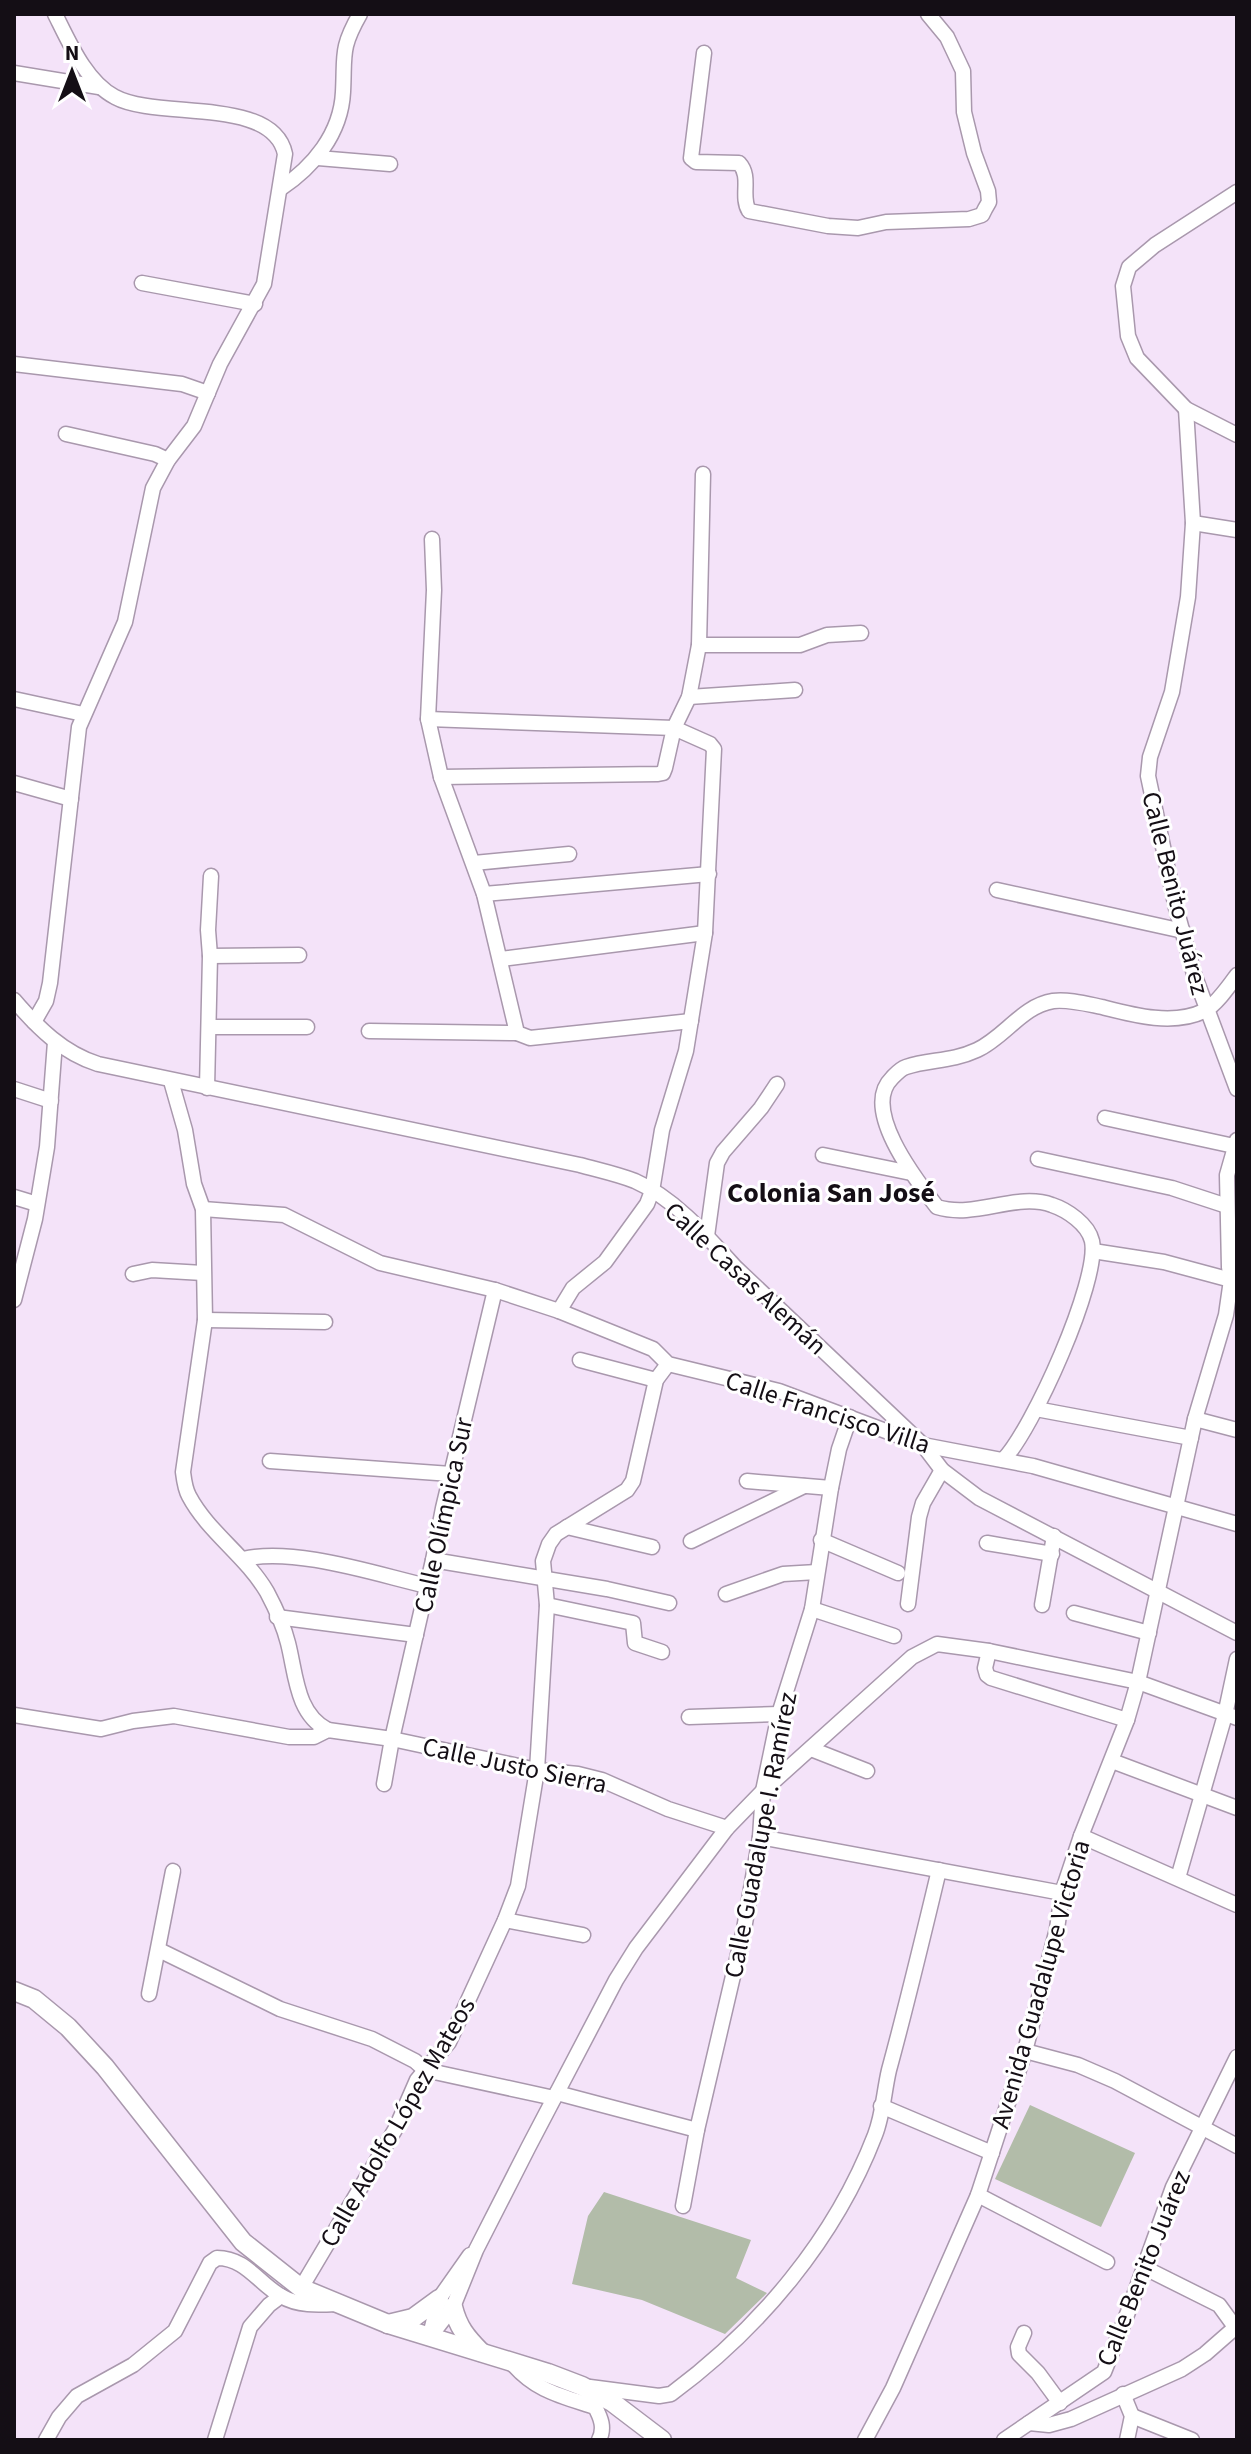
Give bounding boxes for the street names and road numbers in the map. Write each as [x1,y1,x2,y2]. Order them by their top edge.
street label: Calle Benito Juárez [1132,788,1219,999]
street label: Calle Casas Alemán [656,1193,835,1363]
street label: Calle Francisco Villa [721,1362,935,1463]
street label: Calle Olímpica Sur [405,1413,482,1616]
street label: Calle Guadalupe I. Ramírez [715,1689,806,1981]
street label: Calle Justo Sierra [419,1728,611,1803]
street label: Avenida Guadalupe Victoria [982,1835,1099,2133]
street label: Calle Adolfo López Mateos [311,1990,484,2254]
street label: Calle Benito Juárez [1087,2165,1200,2372]

